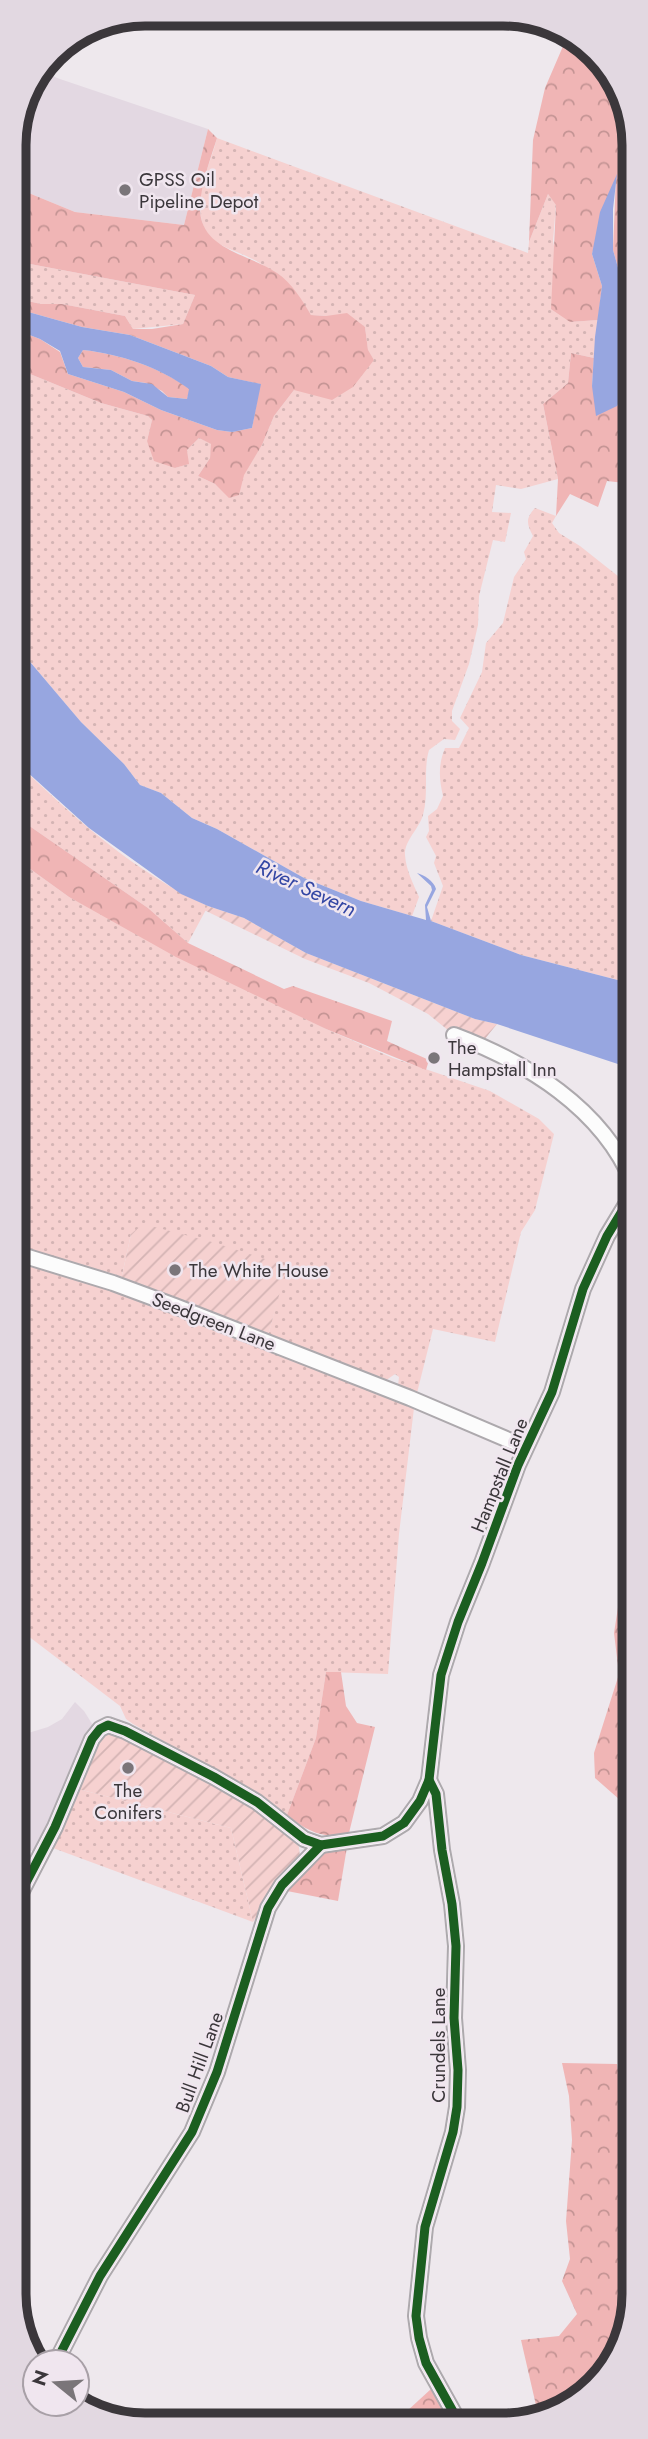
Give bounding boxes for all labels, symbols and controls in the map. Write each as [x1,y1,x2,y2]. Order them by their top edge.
place label: GPSS Oil Pipeline Depot [139,166,259,215]
marker: GPSS Oil Pipeline Depot [117,182,133,198]
water label: River Severn [251,852,361,924]
place label: The Hampstall Inn [448,1034,557,1083]
marker: The Hampstall Inn [426,1050,442,1066]
place label: The White House [189,1257,329,1284]
marker: The White House [167,1262,183,1278]
street label: Seedgreen Lane [148,1285,280,1358]
street label: Hampstall Lane [464,1414,535,1537]
marker: The Conifers [120,1760,136,1776]
place label: The Conifers [94,1777,162,1826]
street label: Crundels Lane [425,1987,452,2103]
street label: Bull Hill Lane [169,2008,230,2116]
north arrow [21,2348,91,2418]
text: N [25,2367,55,2389]

